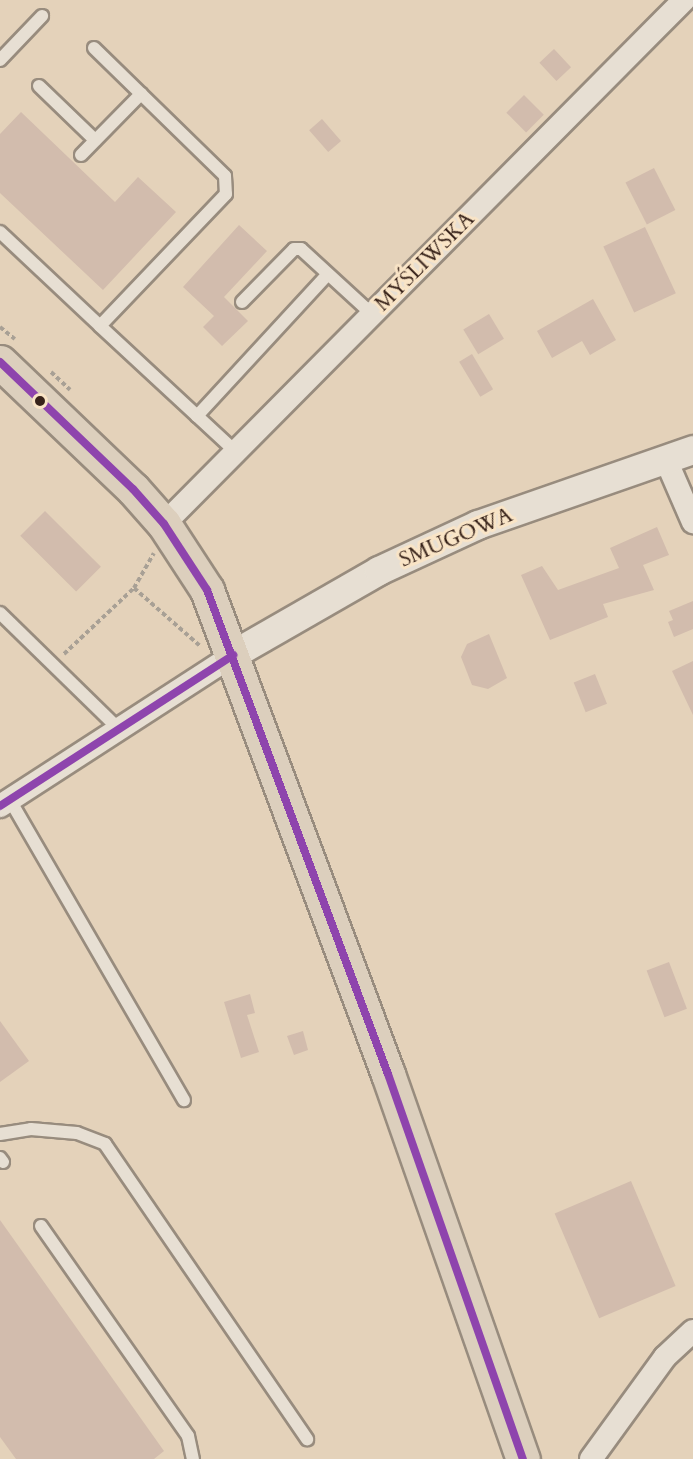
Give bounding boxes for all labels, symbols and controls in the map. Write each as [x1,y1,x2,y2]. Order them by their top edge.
street label: MYŚLIWSKA [370,207,480,317]
unlabelled marker [34,395,46,407]
street label: SMUGOWA [396,503,516,573]

